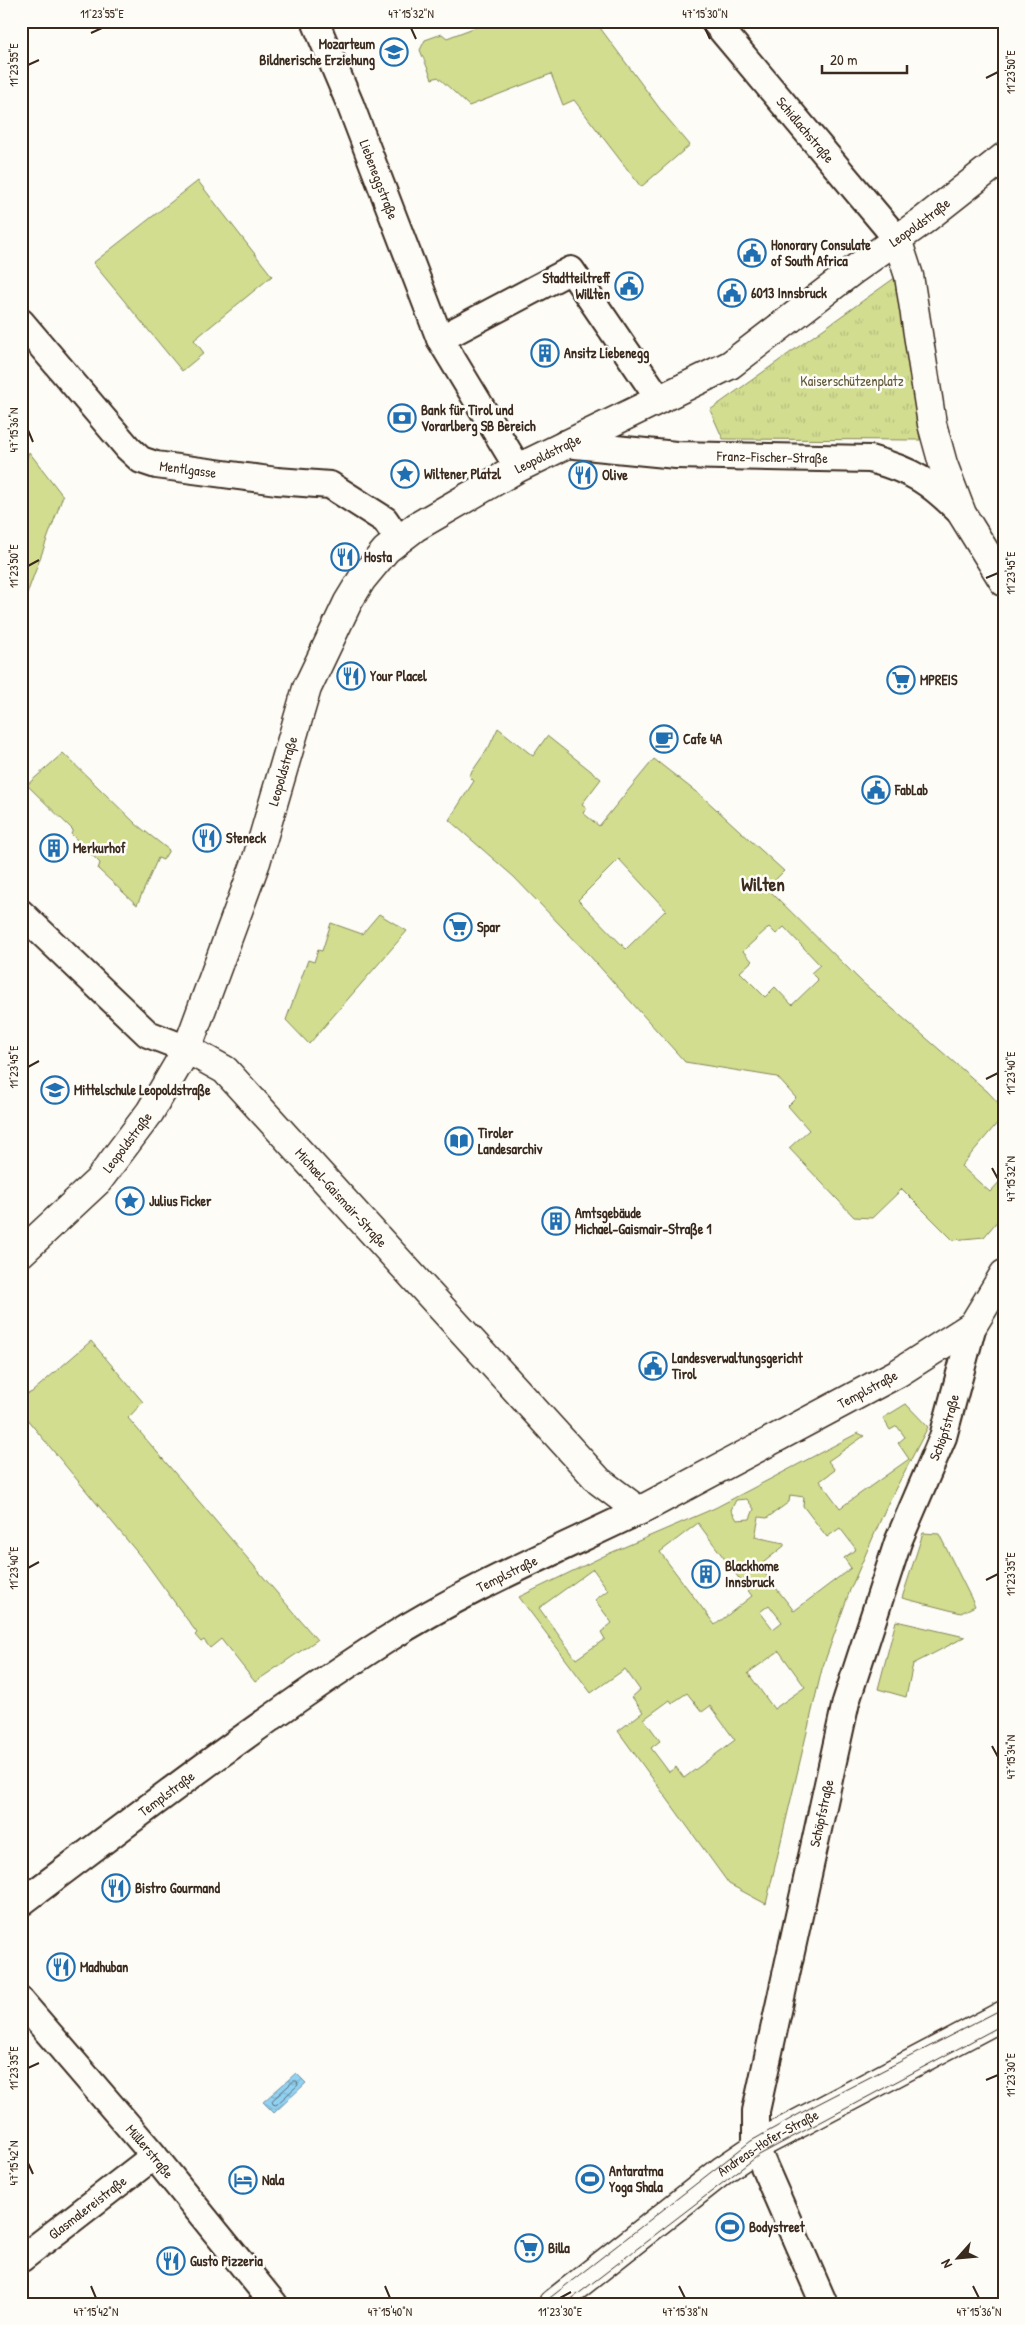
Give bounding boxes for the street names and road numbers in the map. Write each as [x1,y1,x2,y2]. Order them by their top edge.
street label: Schidlachstraße [772,92,839,167]
street label: Liebeneggstraße [356,137,403,222]
street label: Leopoldstraße [885,193,954,251]
street label: Leopoldstraße [511,429,584,477]
street label: Franz-Fischer-Straße [716,446,829,468]
street label: Mentlgasse [159,456,218,482]
street label: Leopoldstraße [263,734,301,808]
street label: Leopoldstraße [98,1107,156,1176]
street label: Michael-Gaismair-Straße [291,1143,392,1252]
street label: Templstraße [834,1365,901,1413]
street label: Schöpfstraße [924,1392,963,1463]
street label: Templstraße [473,1550,541,1596]
street label: Templstraße [134,1766,199,1821]
street label: Schöpfstraße [804,1777,838,1849]
street label: Andreas-Hofer-Straße [713,2104,822,2180]
street label: Müllerstraße [122,2120,179,2182]
street label: Glasmalereistraße [44,2171,130,2243]

